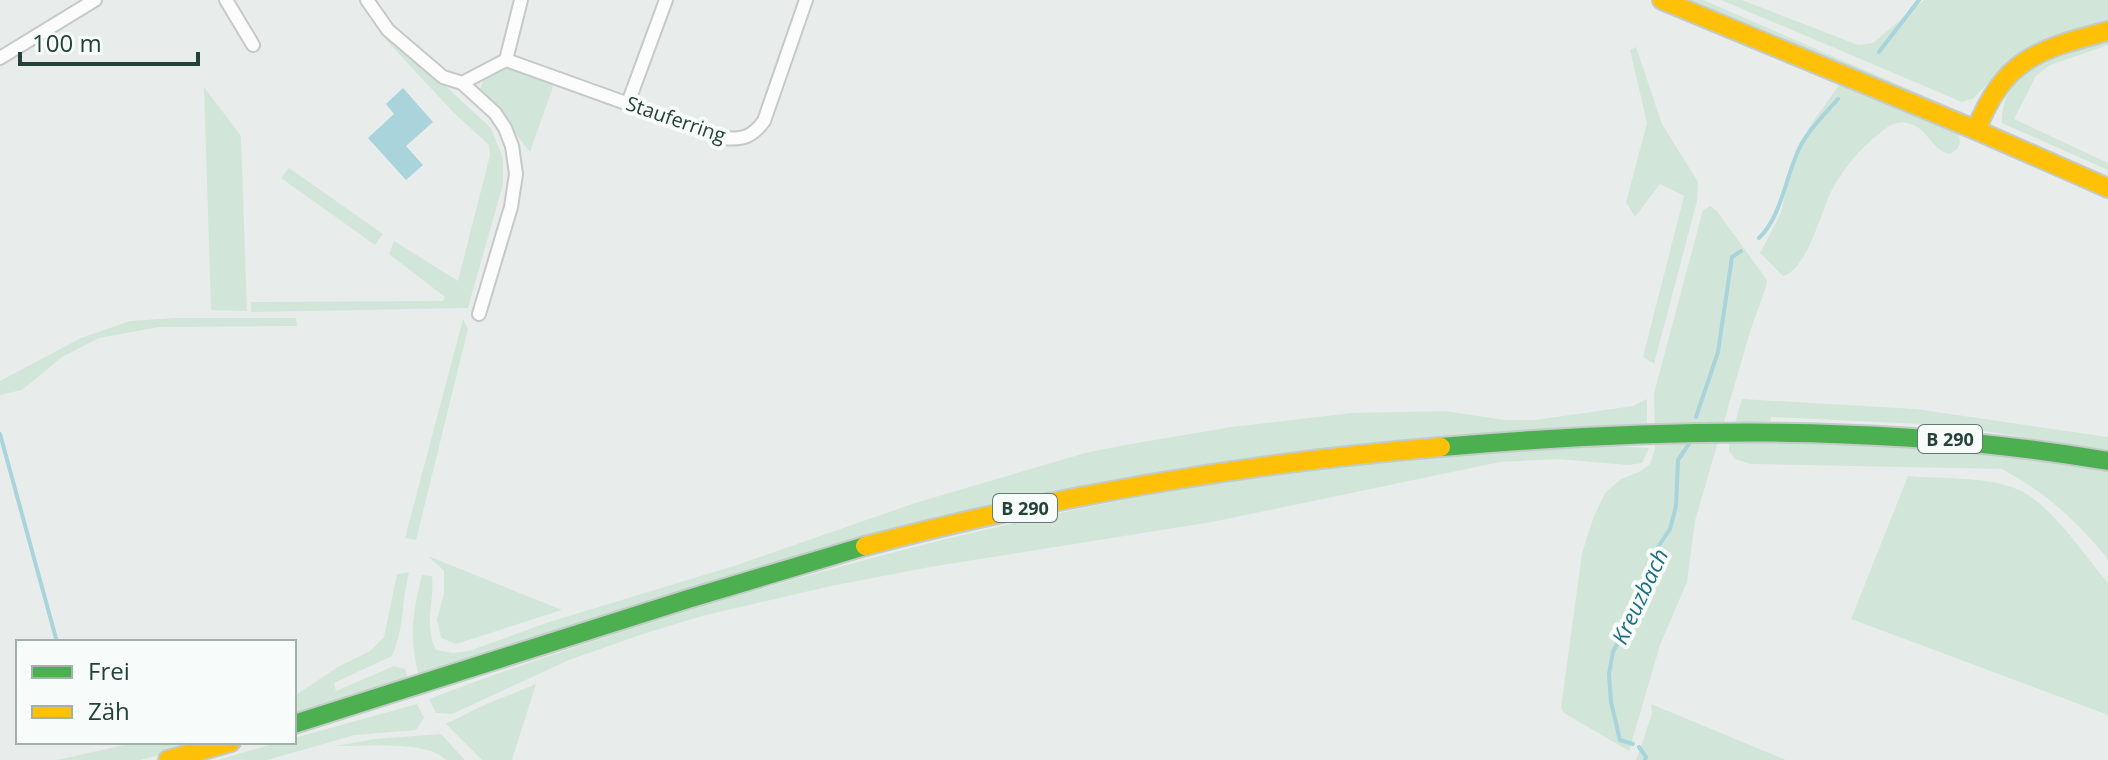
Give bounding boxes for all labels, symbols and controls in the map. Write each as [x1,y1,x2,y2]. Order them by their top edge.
scale bar [20,16,198,66]
text: 100 m [32,26,102,59]
street label: Stauferring [622,89,730,149]
road number: B 290 [1918,425,1982,453]
road number: B 290 [993,494,1057,522]
water label: Kreuzbach [1604,543,1674,649]
legend [16,640,296,744]
text: Frei [88,654,130,687]
text: Zäh [88,694,130,727]

